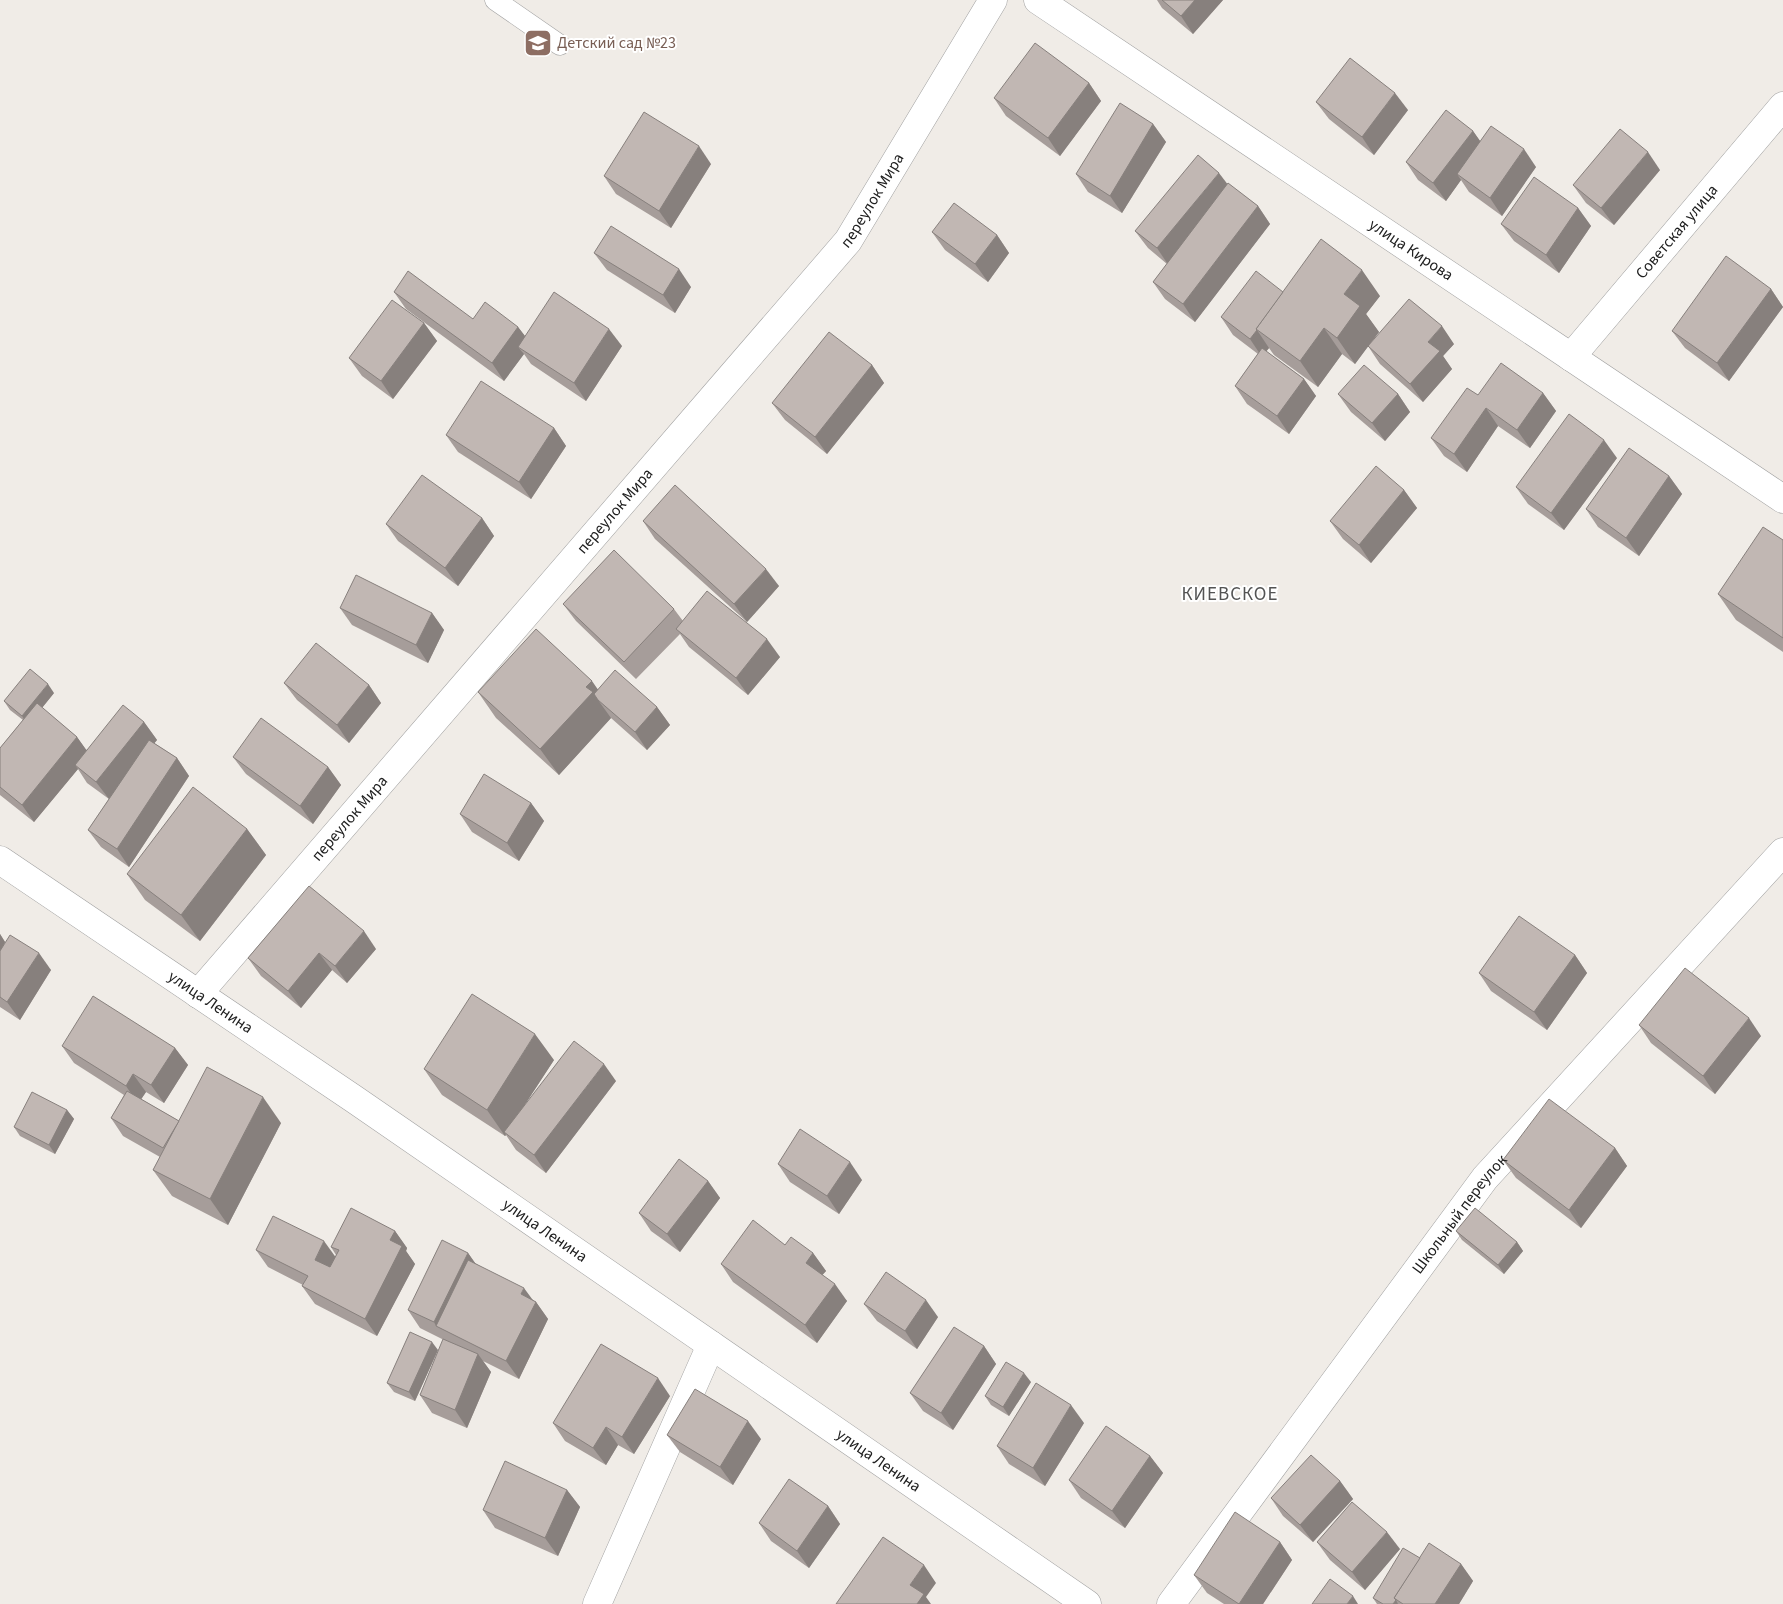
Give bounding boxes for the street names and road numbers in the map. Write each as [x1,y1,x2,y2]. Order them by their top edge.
street label: переулок Мира [836,149,909,253]
street label: Советская улица [1631,180,1723,284]
street label: улица Кирова [1365,214,1458,286]
street label: переулок Мира [572,463,658,559]
street label: переулок Мира [306,771,393,866]
street label: улица Ленина [164,965,257,1039]
street label: Школьный переулок [1407,1150,1512,1278]
street label: улица Ленина [498,1194,592,1268]
street label: улица Ленина [832,1423,925,1497]

